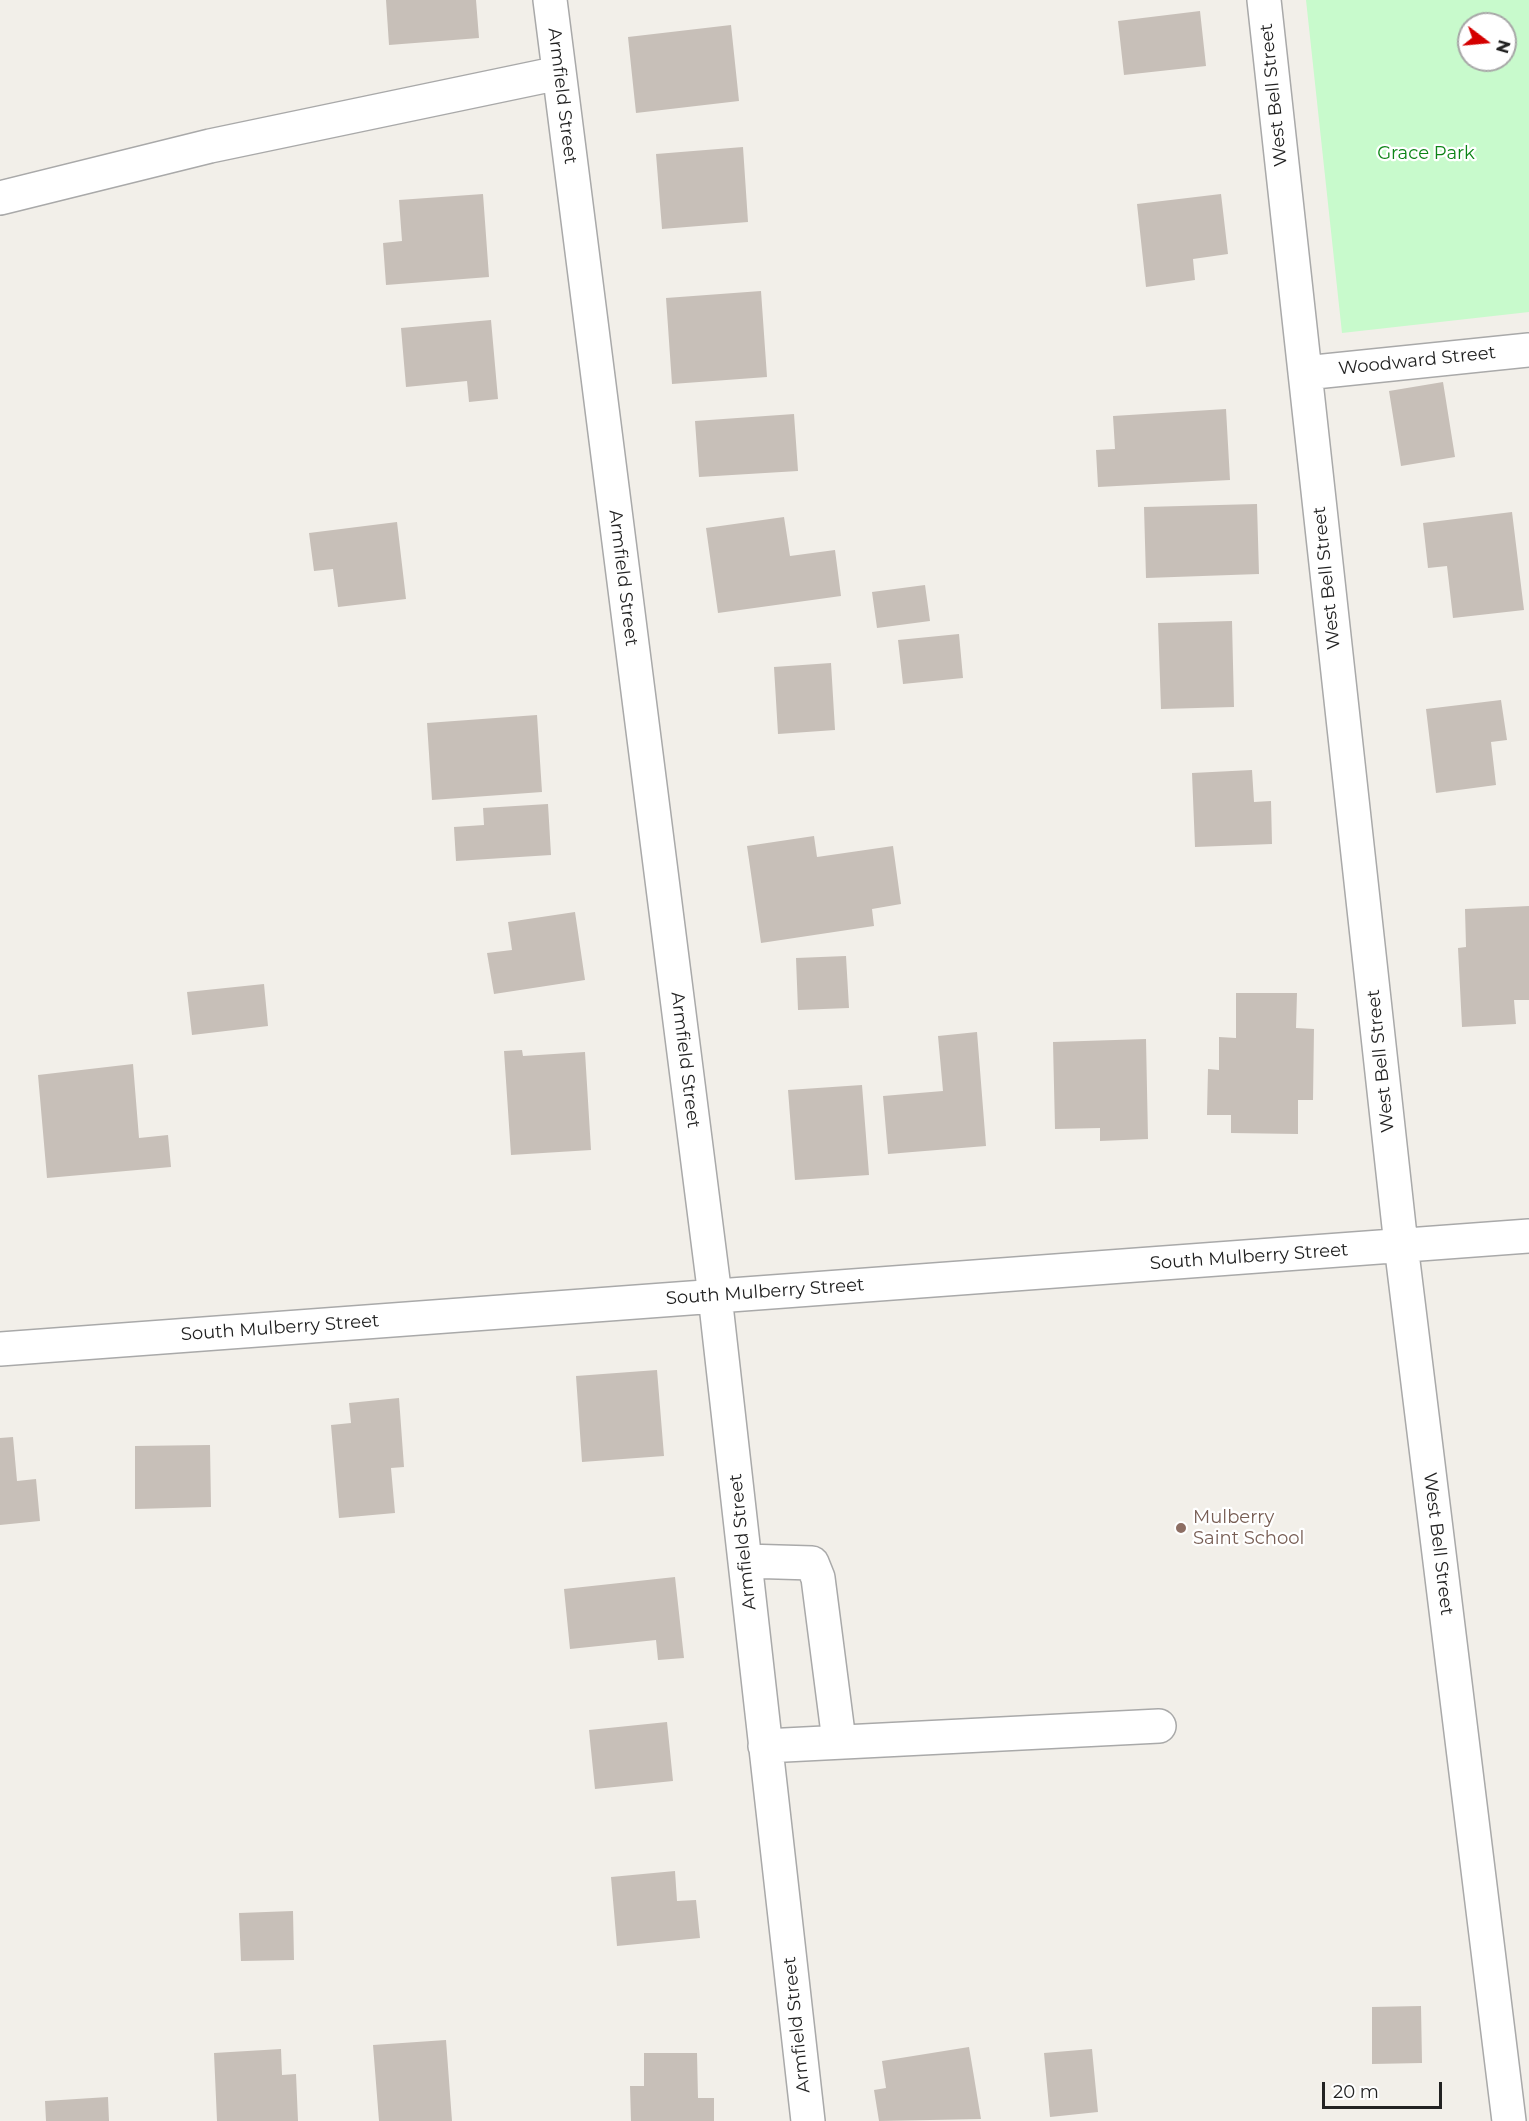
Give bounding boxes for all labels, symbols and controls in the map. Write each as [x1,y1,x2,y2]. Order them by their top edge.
north arrow [1457,12,1517,72]
street label: West Bell Street [1256,22,1292,168]
street label: Armfield Street [543,27,581,165]
text: N [1492,38,1514,55]
park label: Grace Park [1377,143,1475,165]
street label: Woodward Street [1337,342,1497,380]
street label: West Bell Street [1309,505,1345,651]
street label: Armfield Street [604,509,642,647]
street label: West Bell Street [1363,988,1399,1134]
street label: Armfield Street [666,991,704,1129]
street label: South Mulberry Street [1149,1239,1349,1275]
street label: South Mulberry Street [665,1274,865,1310]
street label: South Mulberry Street [180,1310,380,1346]
street label: West Bell Street [1419,1471,1457,1617]
street label: Armfield Street [725,1473,761,1611]
place label: Mulberry Saint School [1193,1507,1304,1550]
marker: Mulberry Saint School [1174,1521,1188,1535]
street label: Armfield Street [779,1956,815,2094]
scale bar [1325,2070,1445,2108]
text: 20 m [1333,2081,1379,2103]

